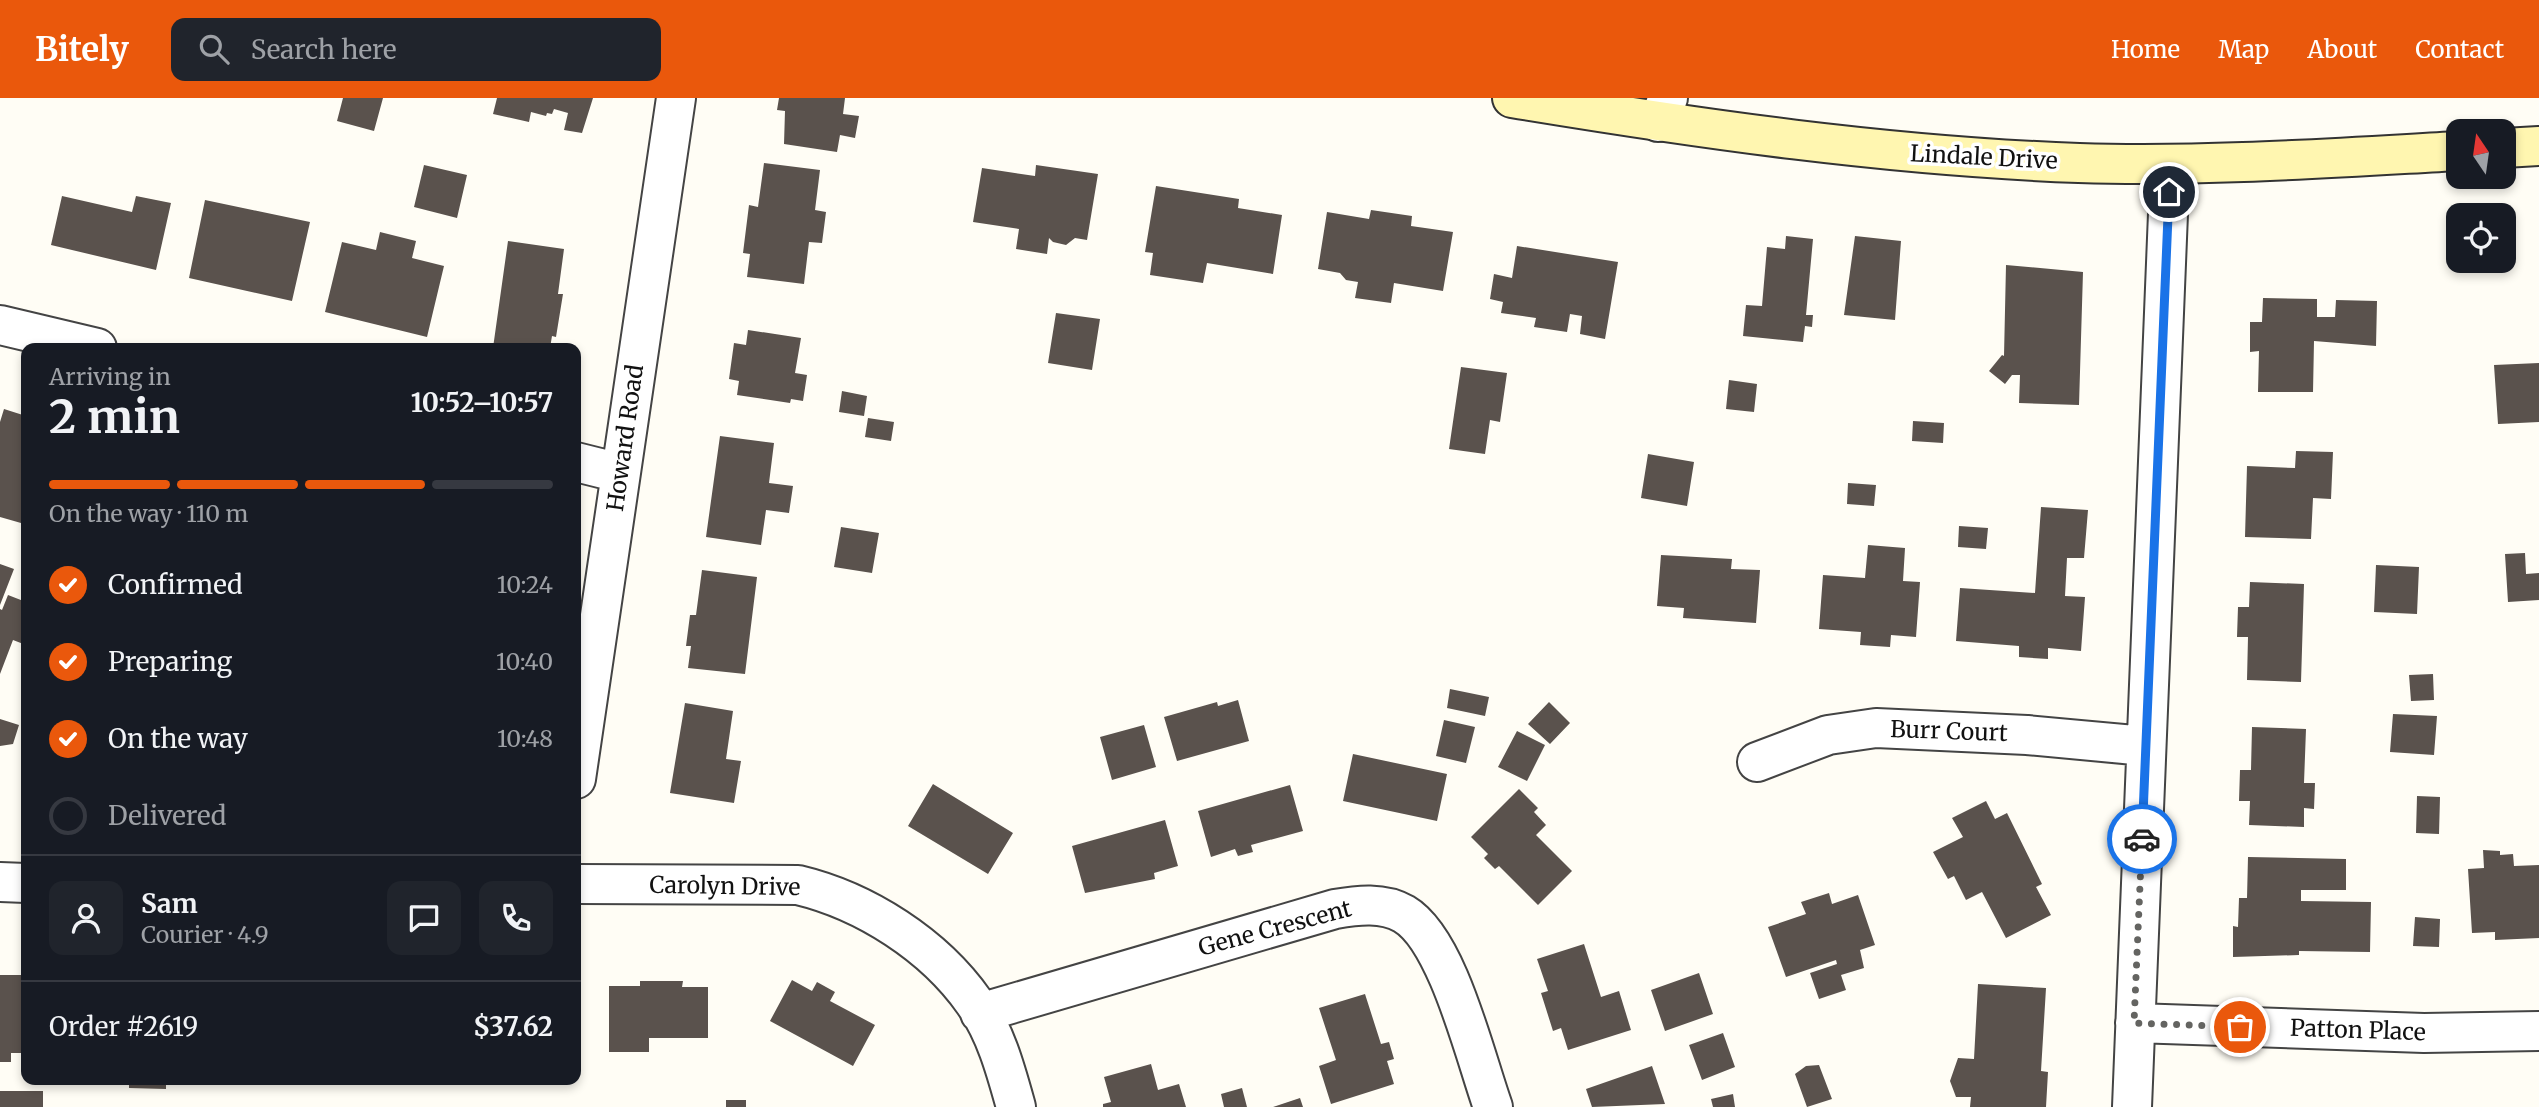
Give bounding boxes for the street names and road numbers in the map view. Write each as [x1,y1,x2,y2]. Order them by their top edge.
street label: Lindale Drive [1910,138,2058,175]
street label: Howard Road [600,363,649,513]
street label: Burr Court [1890,714,2008,747]
street label: Carolyn Drive [649,870,801,901]
street label: Gene Crescent [1195,893,1355,962]
street label: Patton Place [2290,1013,2426,1046]

